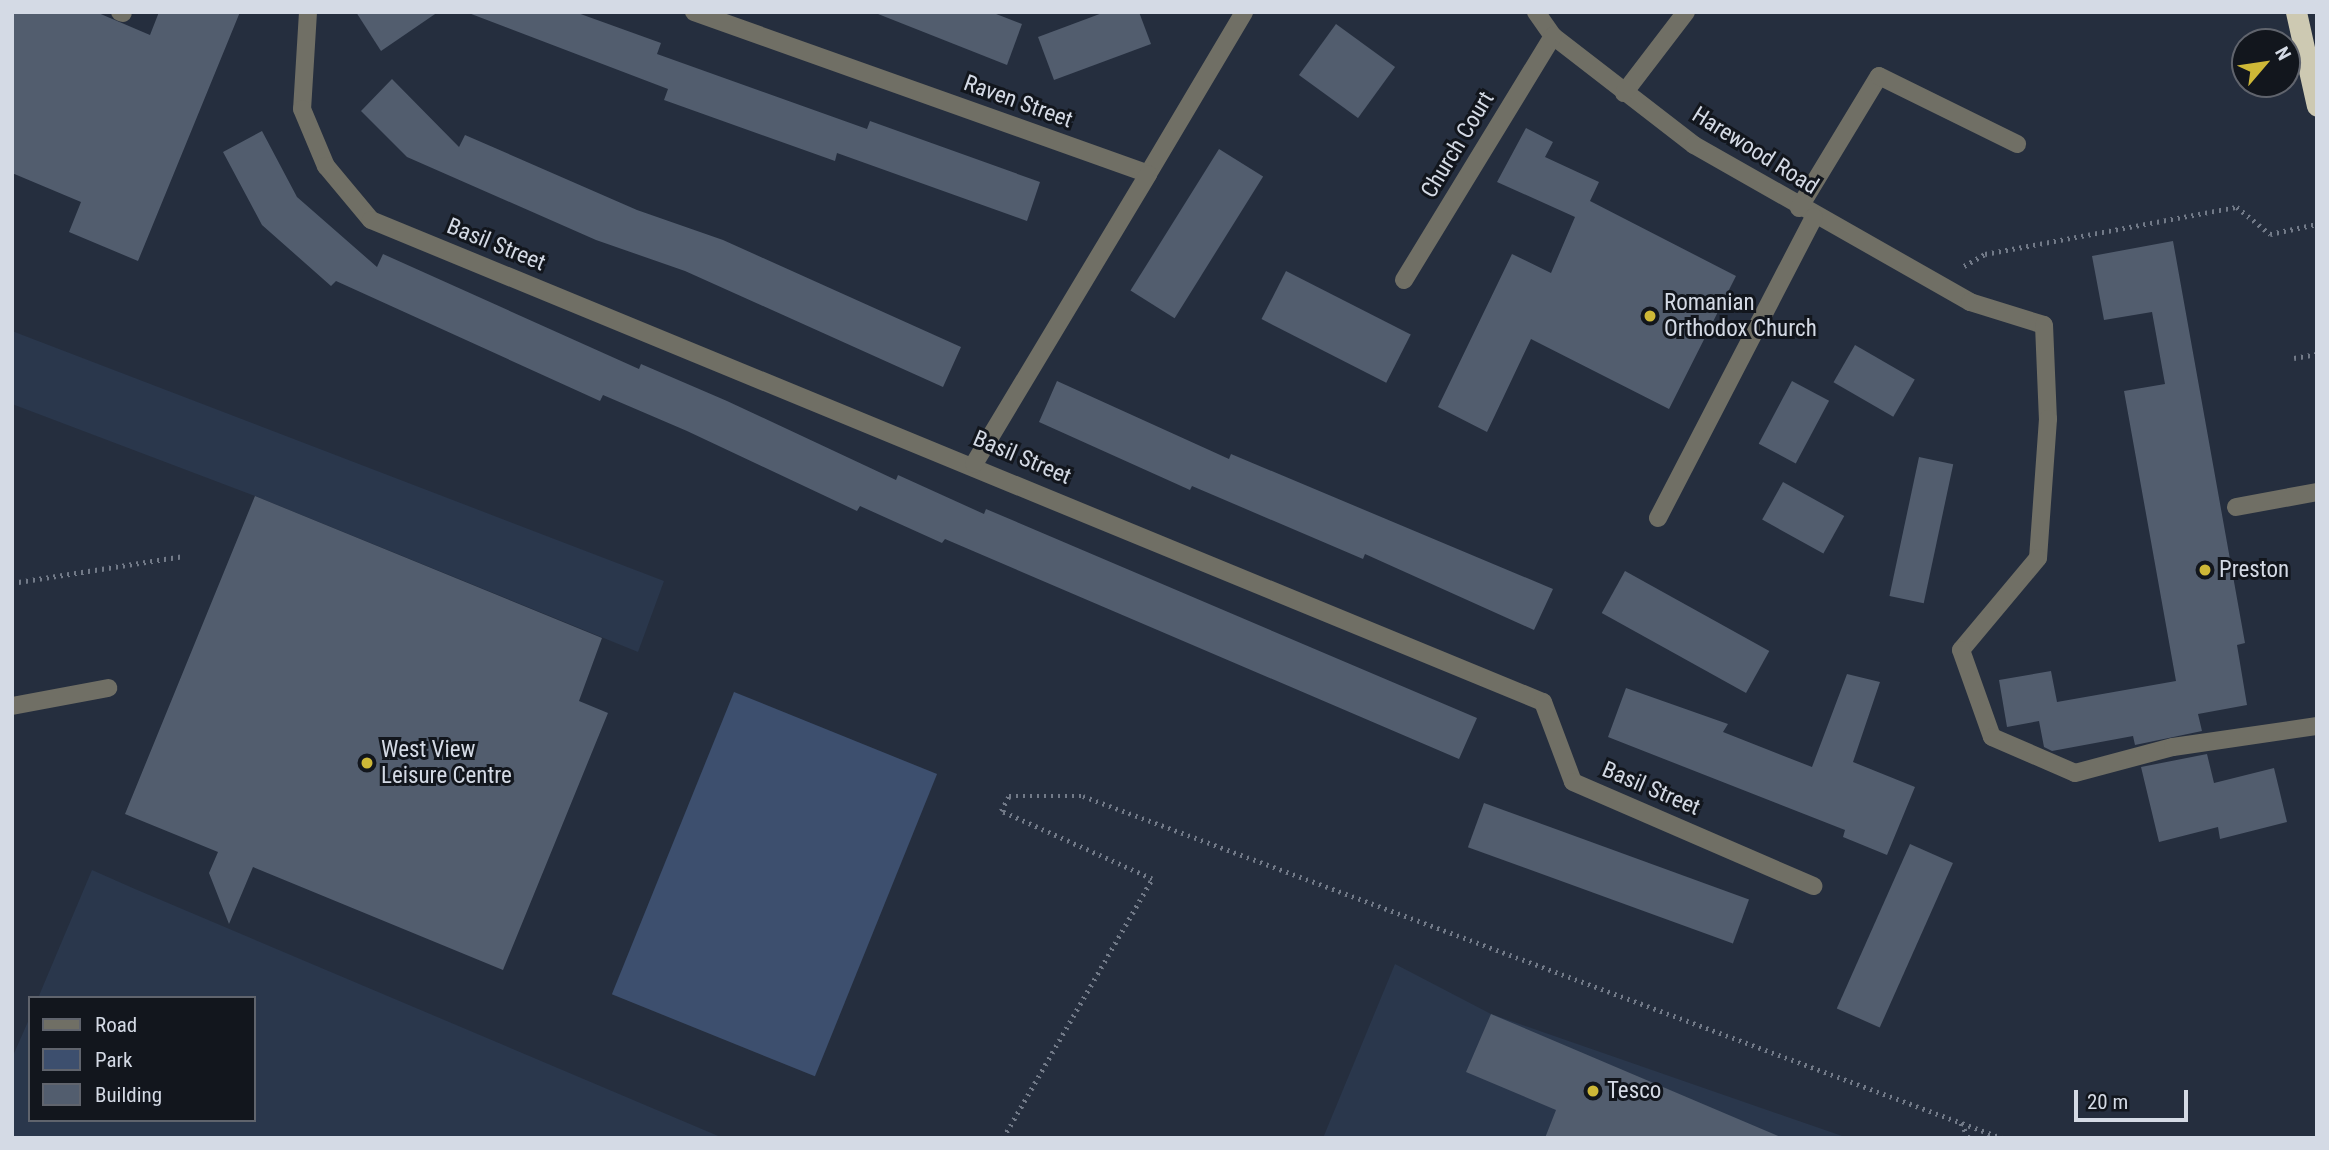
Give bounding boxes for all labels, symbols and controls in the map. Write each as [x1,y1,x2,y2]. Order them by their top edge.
north arrow [2231,28,2301,98]
text: N [2270,43,2296,64]
street label: Raven Street [960,70,1076,134]
street label: Church Court [1415,87,1501,203]
street label: Harewood Road [1687,101,1823,201]
street label: Basil Street [443,213,549,277]
place label: Romanian Orthodox Church [1664,289,1817,343]
marker: Romanian Orthodox Church [1642,308,1658,324]
street label: Basil Street [969,425,1075,491]
place label: Preston [2219,556,2289,584]
marker: Preston [2197,562,2213,578]
place label: West View Leisure Centre [381,736,512,790]
marker: West View Leisure Centre [359,755,375,771]
street label: Basil Street [1598,756,1704,822]
legend [28,996,256,1122]
text: Road [95,1013,137,1037]
text: Park [95,1048,132,1072]
scale bar [2077,1076,2191,1120]
place label: Tesco [1607,1077,1661,1105]
text: Building [95,1083,162,1107]
marker: Tesco [1585,1083,1601,1099]
text: 20 m [2087,1090,2128,1114]

